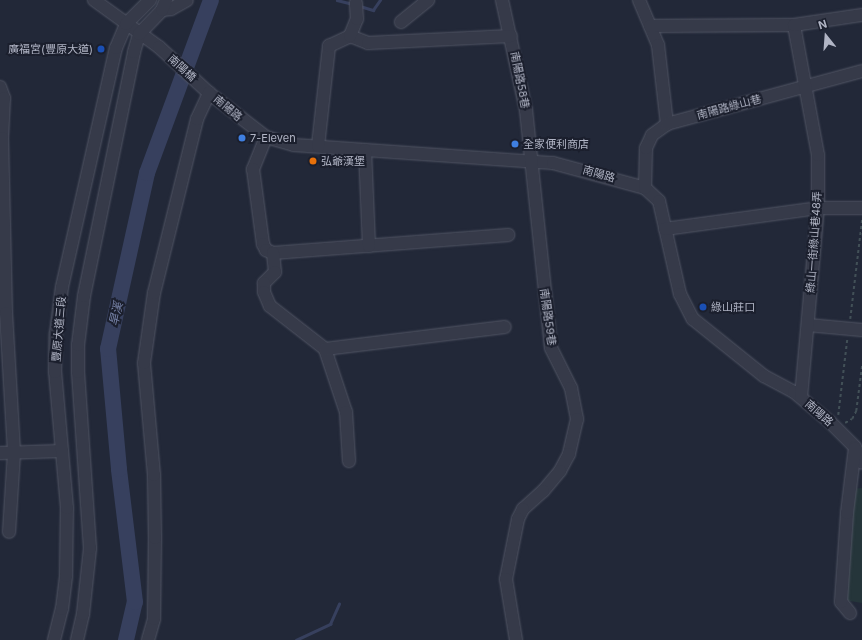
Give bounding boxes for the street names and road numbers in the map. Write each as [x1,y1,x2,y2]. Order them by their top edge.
street label: 南陽路58巷 [508,51,532,109]
street label: 南陽橋 [165,52,199,84]
street label: 南陽路 [211,92,245,124]
street label: 南陽路綠山巷 [695,92,763,122]
street label: 南陽路 [581,163,617,185]
street label: 綠山一街綠山巷48弄 [804,191,824,293]
street label: 南陽路59巷 [537,288,559,346]
street label: 豐原大道三段 [50,296,68,362]
street label: 南陽路 [802,397,836,429]

